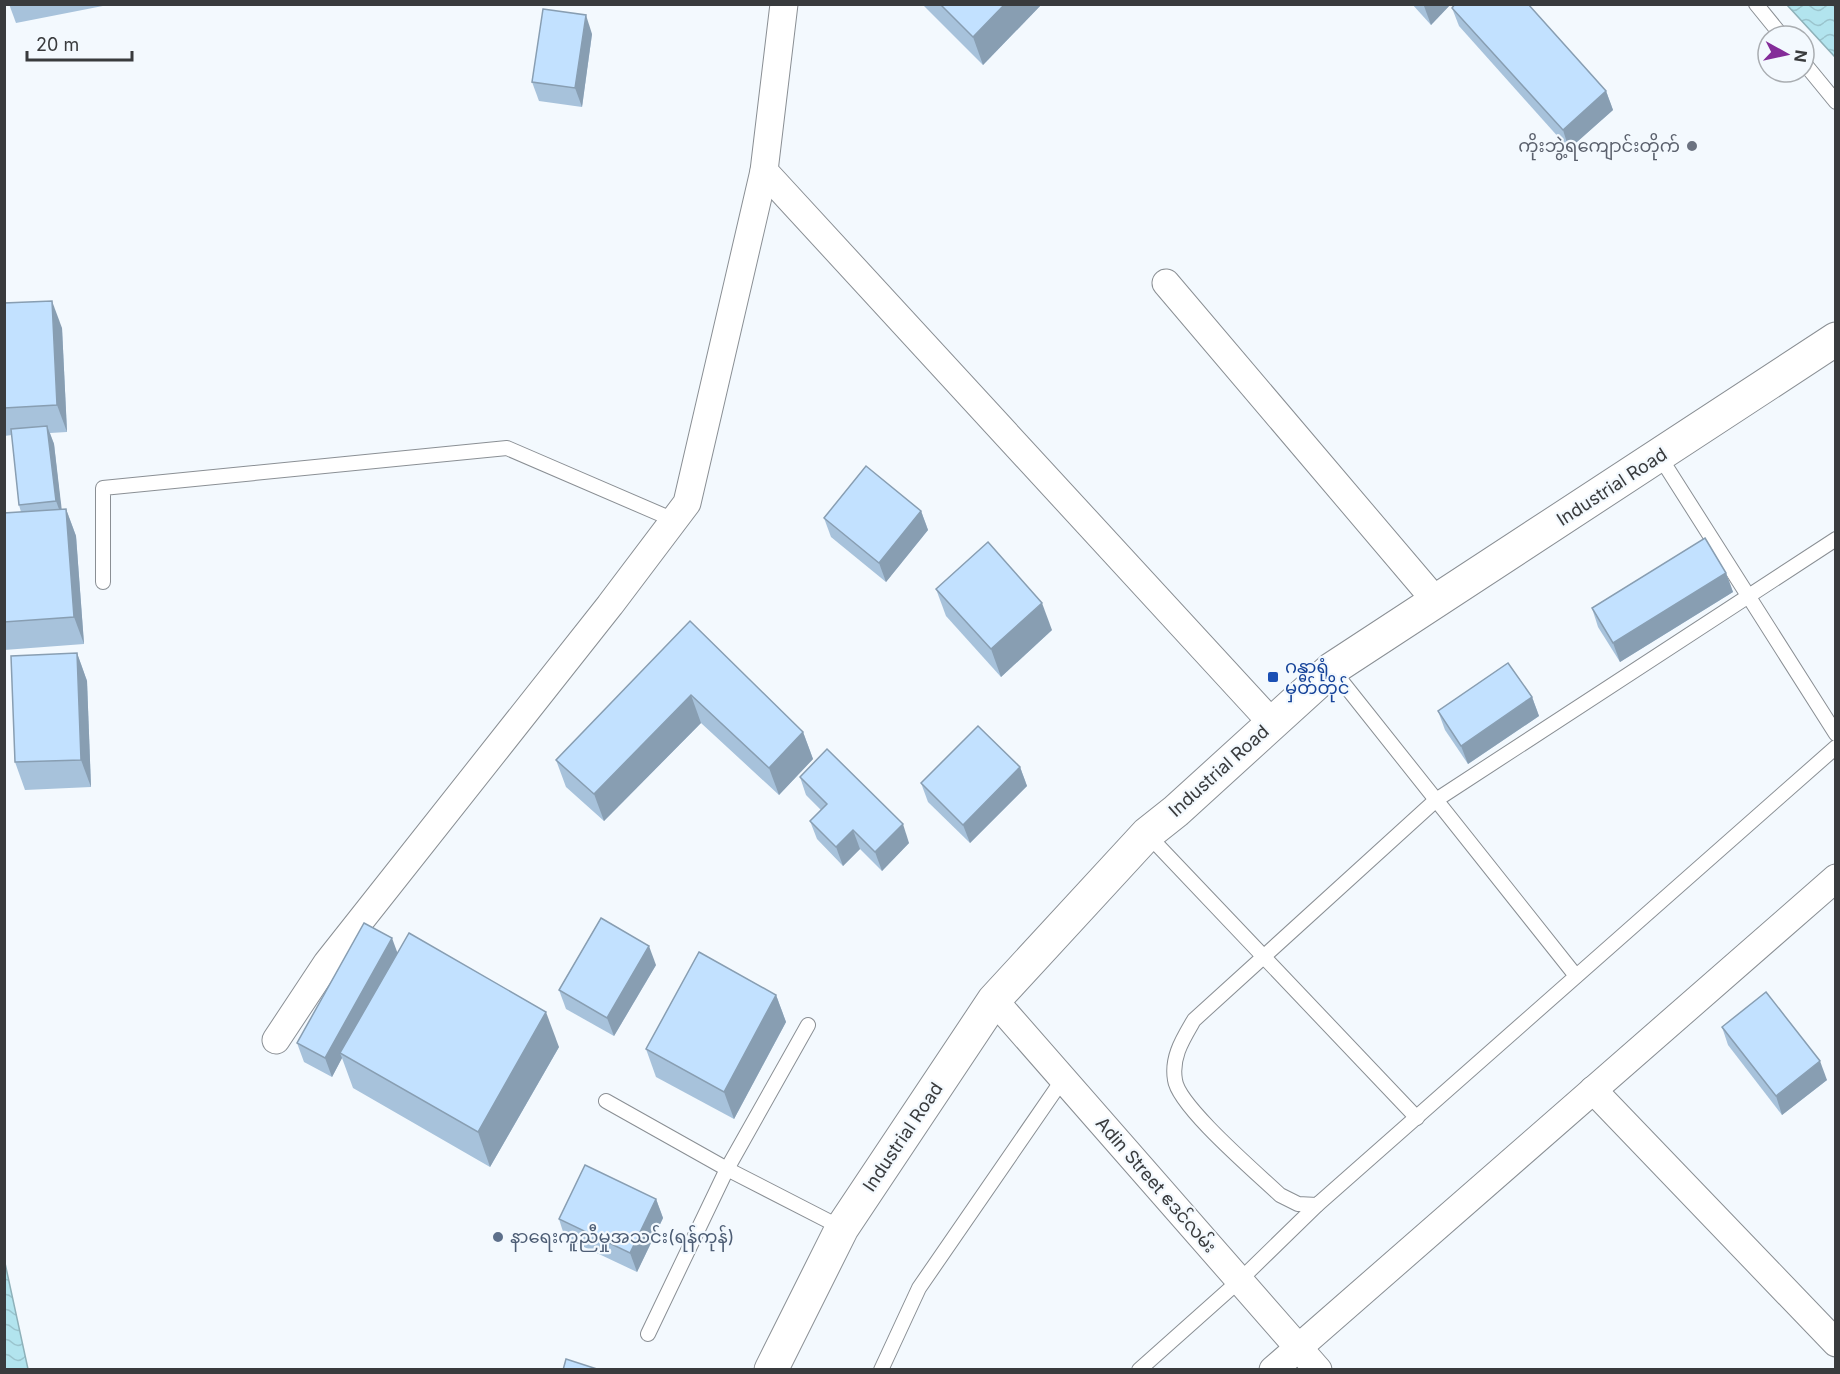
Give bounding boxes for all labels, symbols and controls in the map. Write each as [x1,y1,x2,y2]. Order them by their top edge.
scale bar [27,24,132,62]
north arrow [1756,24,1816,84]
text: 20 m [36,34,79,55]
text: N [1790,49,1812,64]
place label: ကိုးဘွဲ့ရကျောင်းတိုက် [1518,132,1680,161]
marker: ကိုးဘွဲ့ရကျောင်းတိုက် [1685,139,1699,153]
street label: Industrial Road [1553,443,1671,530]
place label: ဂန္ဓာရုံ မှတ်တိုင် [1285,656,1349,703]
marker: ဂန္ဓာရုံ မှတ်တိုင် [1266,670,1280,684]
street label: Industrial Road [1164,720,1273,821]
street label: Industrial Road [858,1078,947,1195]
street label: Adin Street ဧဒင်လမ်း [1092,1111,1222,1257]
place label: နာရေးကူညီမှုအသင်း(ရန်ကုန်) [510,1223,734,1252]
marker: နာရေးကူညီမှုအသင်း(ရန်ကုန်) [491,1230,505,1244]

